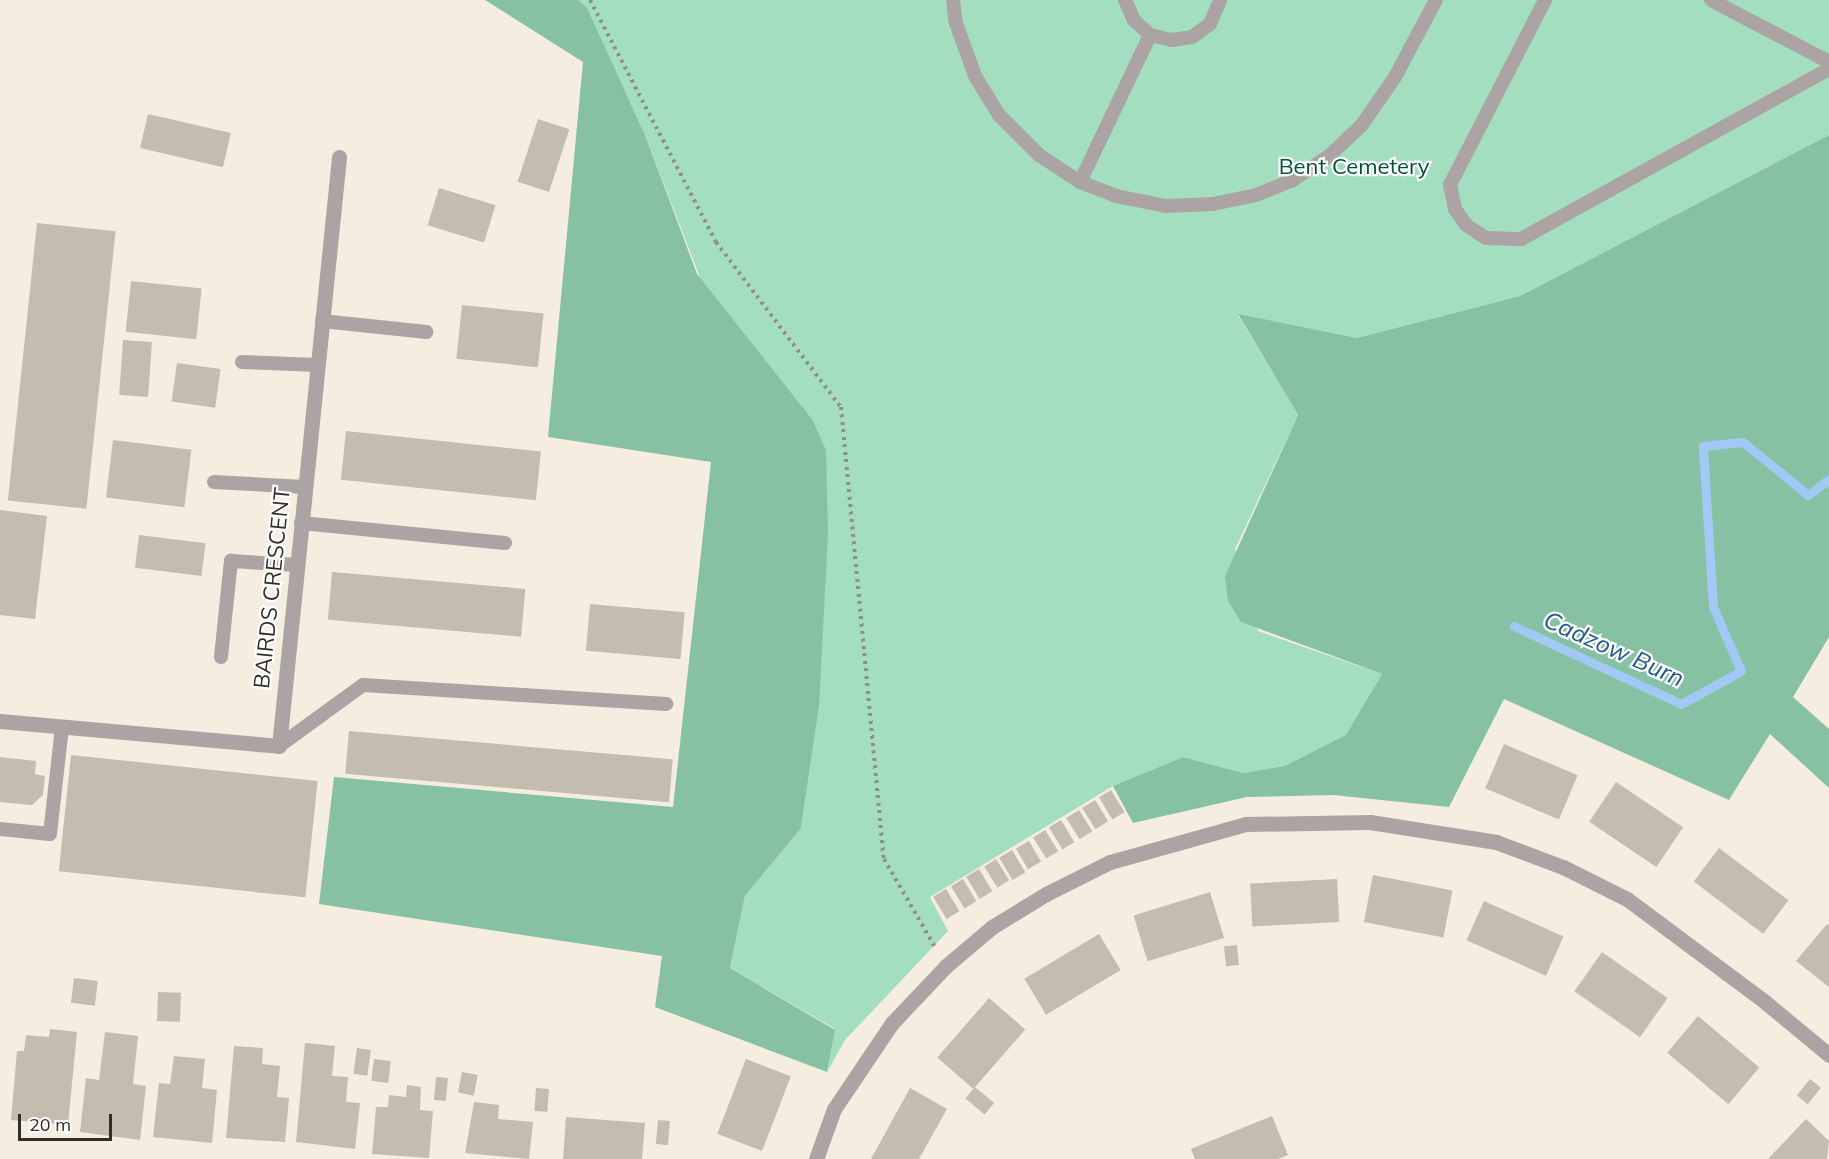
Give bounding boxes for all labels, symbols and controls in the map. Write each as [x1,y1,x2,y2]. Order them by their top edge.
park label: Bent Cemetery [1279,154,1429,180]
street label: BAIRDS CRESCENT [248,486,296,690]
water label: Cadzow Burn [1539,605,1689,693]
scale bar [21,1102,116,1140]
text: 20 m [29,1113,71,1136]

